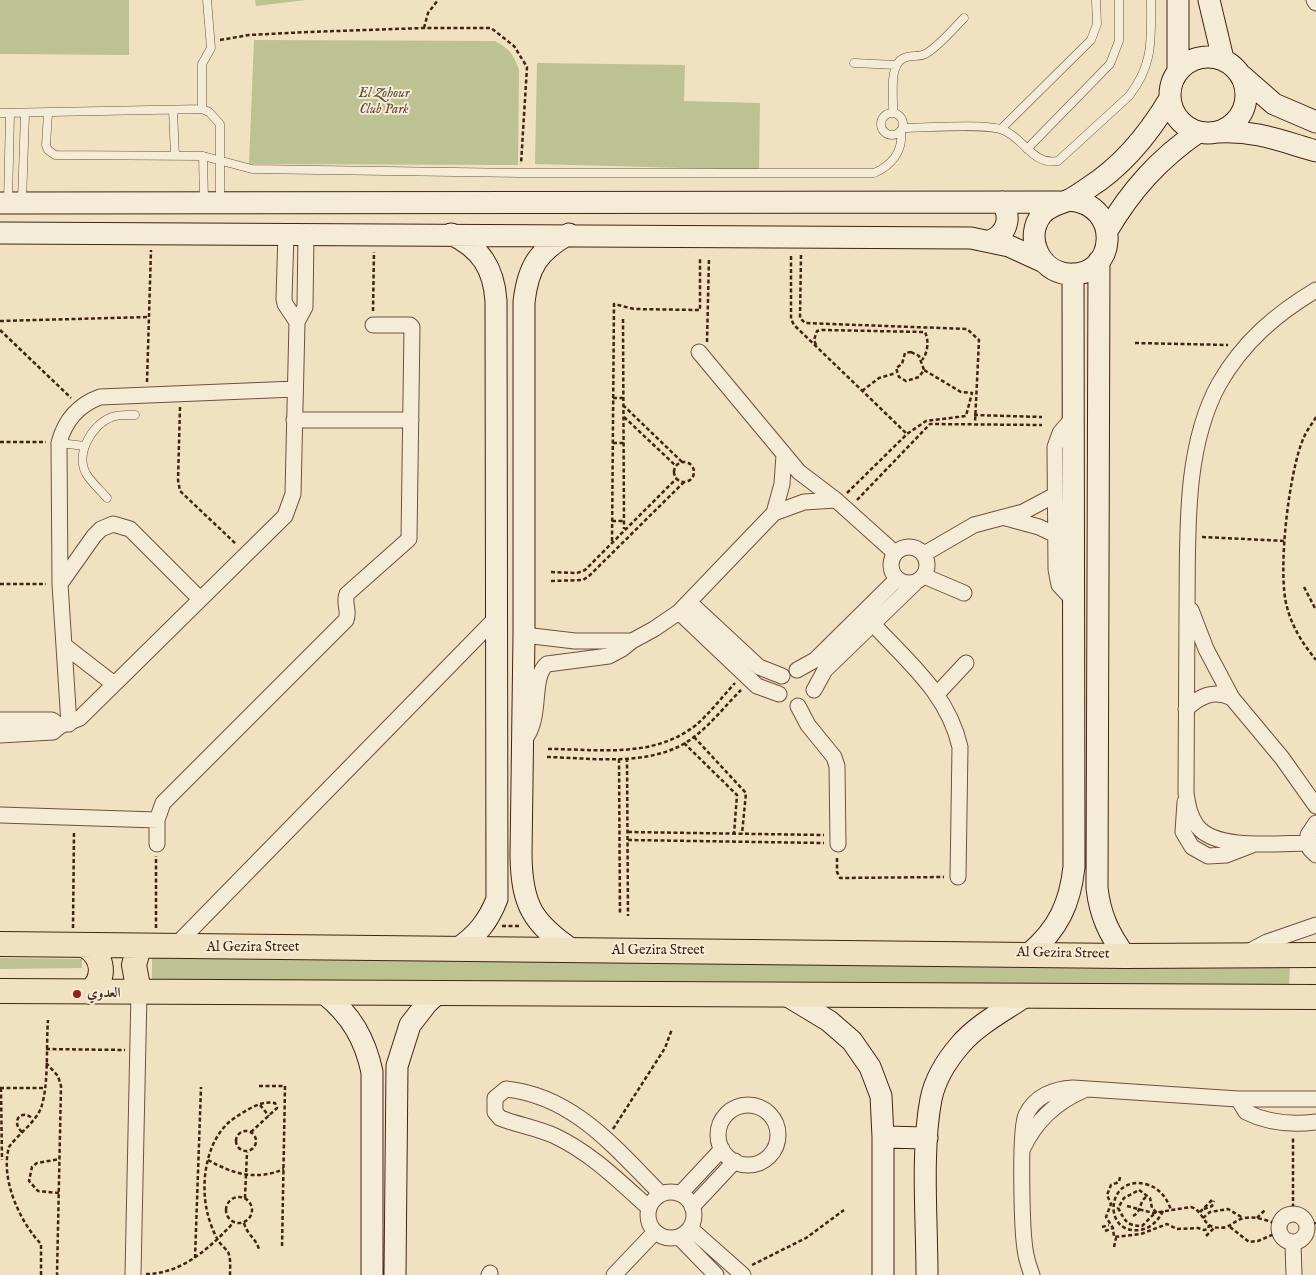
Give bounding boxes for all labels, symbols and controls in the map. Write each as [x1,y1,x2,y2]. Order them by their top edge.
park label: El Zohour Club Park [359,86,409,118]
street label: Al Gezira Street [206,940,300,956]
street label: Al Gezira Street [611,943,705,959]
street label: Al Gezira Street [1016,945,1110,963]
place label: العدوي [87,986,121,1002]
marker: العدوي [71,988,83,1000]

